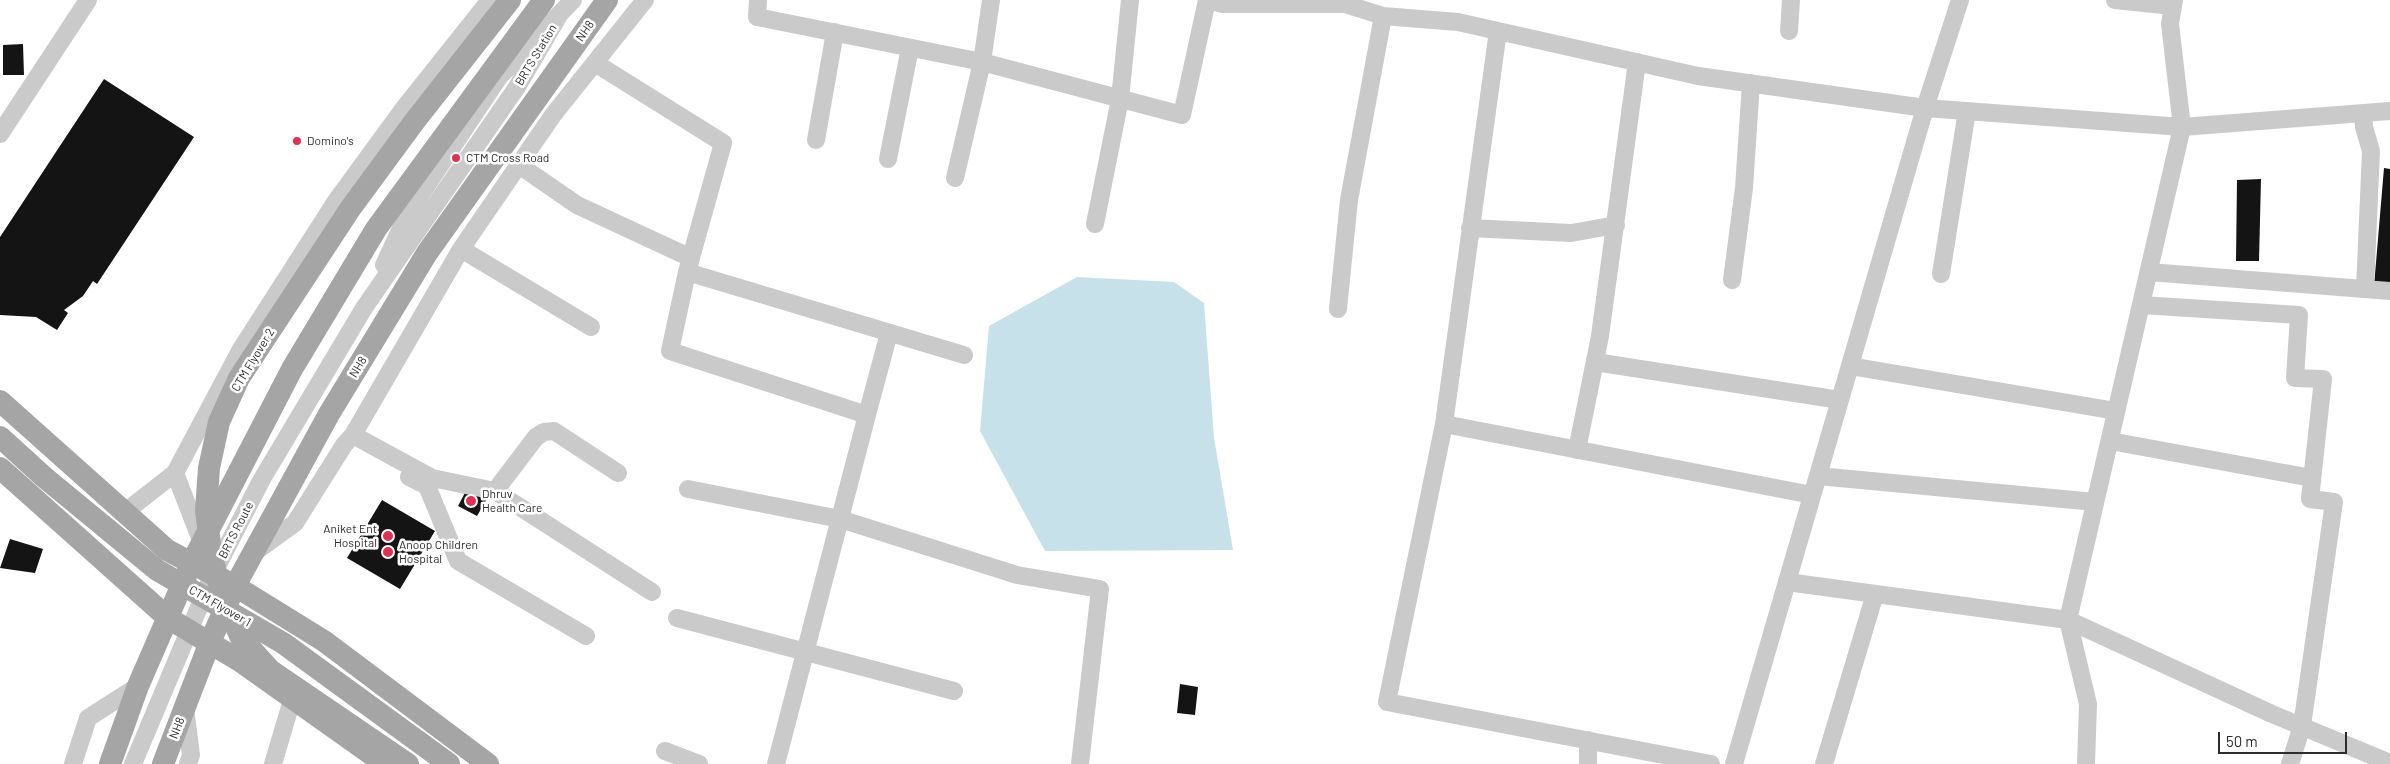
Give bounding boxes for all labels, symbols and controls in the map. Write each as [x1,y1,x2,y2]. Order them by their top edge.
street label: NH8 [573,18,597,44]
street label: BRTS Station [512,22,560,88]
place label: Domino's [307,134,354,148]
marker: Domino's [291,135,303,147]
place label: CTM Cross Road [466,151,549,165]
marker: CTM Cross Road [450,152,462,164]
street label: CTM Flyover 2 [228,326,278,394]
street label: NH8 [346,354,370,380]
place label: Dhruv Health Care [482,487,542,515]
marker: Dhruv Health Care [464,494,478,508]
street label: BRTS Route [216,499,256,561]
place label: Aniket Ent Hospital [323,522,377,550]
marker: Aniket Ent Hospital [381,529,395,543]
place label: Anoop Children Hospital [399,538,478,566]
marker: Anoop Children Hospital [381,545,395,559]
street label: CTM Flyover 1 [187,583,253,629]
street label: NH8 [166,715,188,741]
scale bar [2220,722,2349,754]
text: 50 m [2226,732,2258,750]

